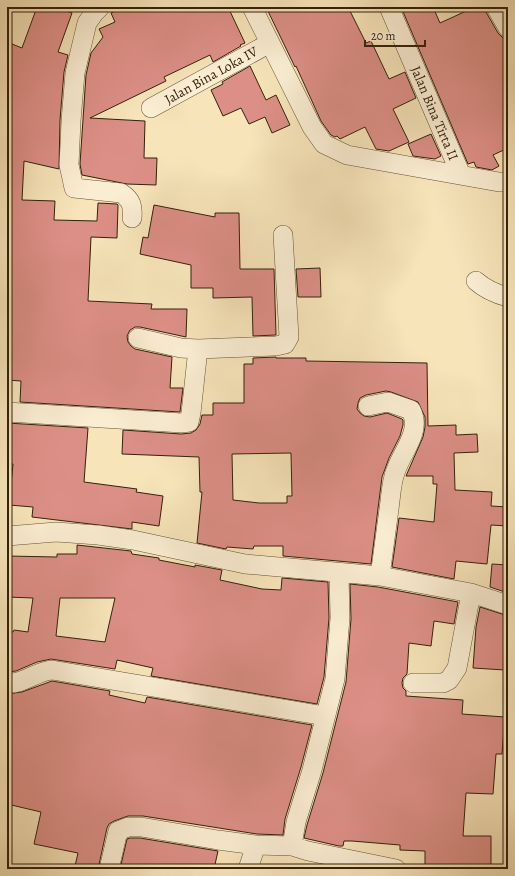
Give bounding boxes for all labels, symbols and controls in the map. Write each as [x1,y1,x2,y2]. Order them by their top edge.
scale bar [365,22,425,48]
text: 20 m [371,28,395,44]
street label: Jalan Bina Loka IV [161,42,262,109]
street label: Jalan Bina Tirta II [406,63,463,163]

